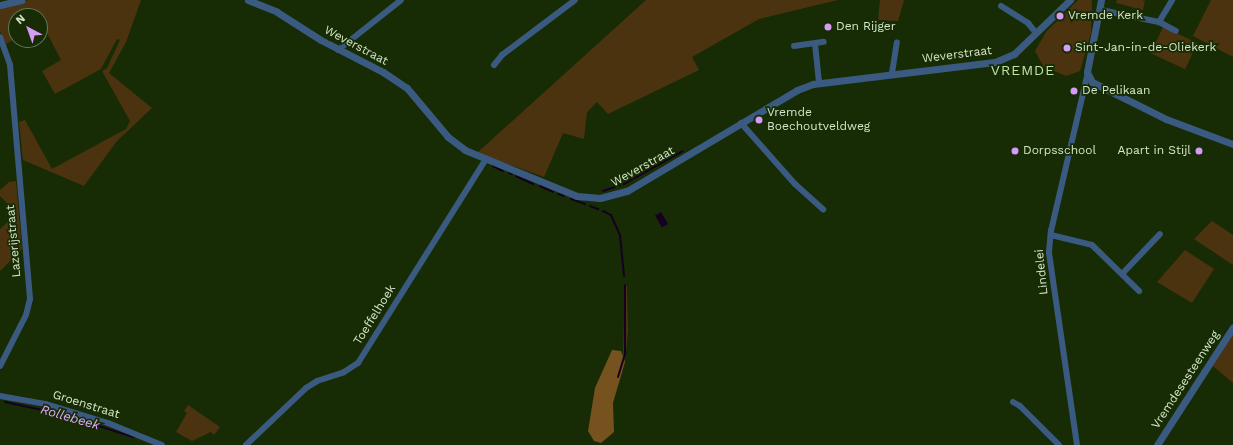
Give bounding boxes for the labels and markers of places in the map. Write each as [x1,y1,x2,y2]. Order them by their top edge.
place label: Vremde Kerk [1068,9,1143,23]
marker: Vremde Kerk [1055,11,1065,21]
place label: Den Rijger [836,20,896,34]
marker: Den Rijger [823,22,833,32]
place label: Sint-Jan-in-de-Oliekerk [1075,41,1216,55]
marker: Sint-Jan-in-de-Oliekerk [1062,43,1072,53]
place label: De Pelikaan [1082,84,1150,98]
marker: De Pelikaan [1069,86,1079,96]
place label: Vremde Boechoutveldweg [767,106,870,134]
marker: Vremde Boechoutveldweg [754,115,764,125]
place label: Dorpsschool [1023,144,1096,158]
place label: Apart in Stijl [1118,144,1191,158]
marker: Dorpsschool [1010,146,1020,156]
marker: Apart in Stijl [1194,146,1204,156]

